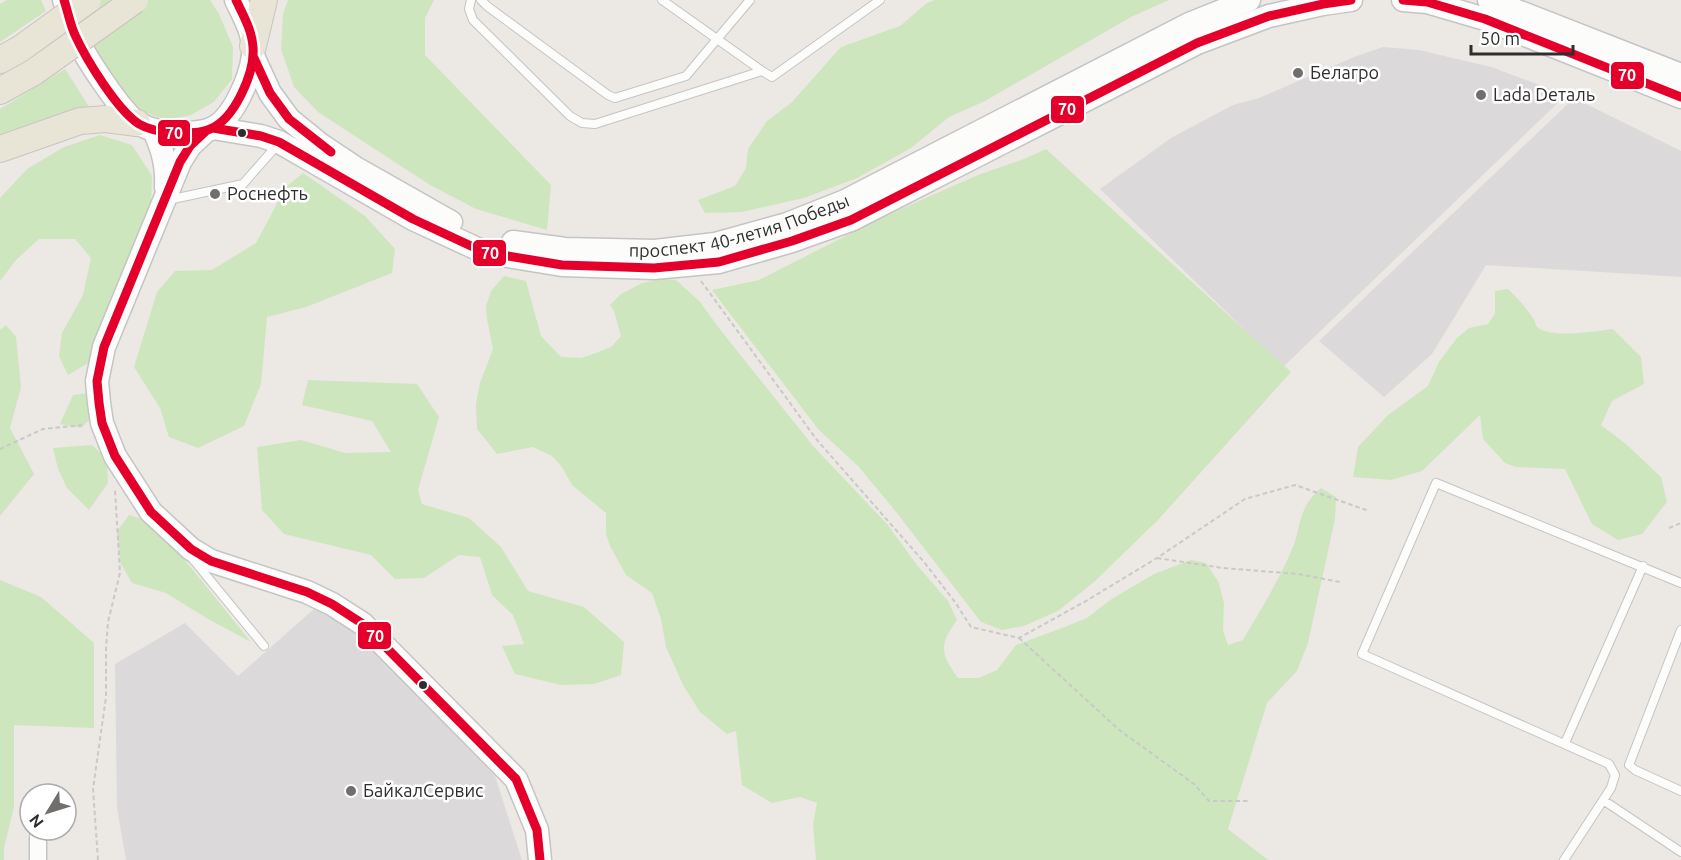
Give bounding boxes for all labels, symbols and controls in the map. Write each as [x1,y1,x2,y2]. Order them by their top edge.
scale bar [1471,18,1573,56]
text: 50 m [1480,28,1520,48]
line badge: 70 [1610,61,1645,90]
place label: Белагро [1310,62,1379,82]
marker: Белагро [1291,66,1305,80]
text: 70 [1618,66,1636,84]
place label: Lada Dеталь [1493,84,1595,104]
marker: Lada Dеталь [1474,88,1488,102]
line badge: 70 [1050,95,1085,124]
text: 70 [1058,100,1076,118]
line badge: 70 [157,119,191,147]
text: 70 [165,124,183,142]
unlabelled marker [236,127,248,139]
place label: Роснефть [227,183,308,203]
marker: Роснефть [208,187,222,201]
street label: проспект 40-летия Победы [629,189,852,260]
line badge: 70 [472,239,507,267]
text: 70 [481,244,499,262]
line badge: 70 [357,621,392,650]
text: 70 [366,627,384,645]
unlabelled marker [417,679,429,691]
place label: БайкалСервис [363,780,484,800]
north arrow [18,782,78,842]
marker: БайкалСервис [344,784,358,798]
text: N [25,811,47,831]

